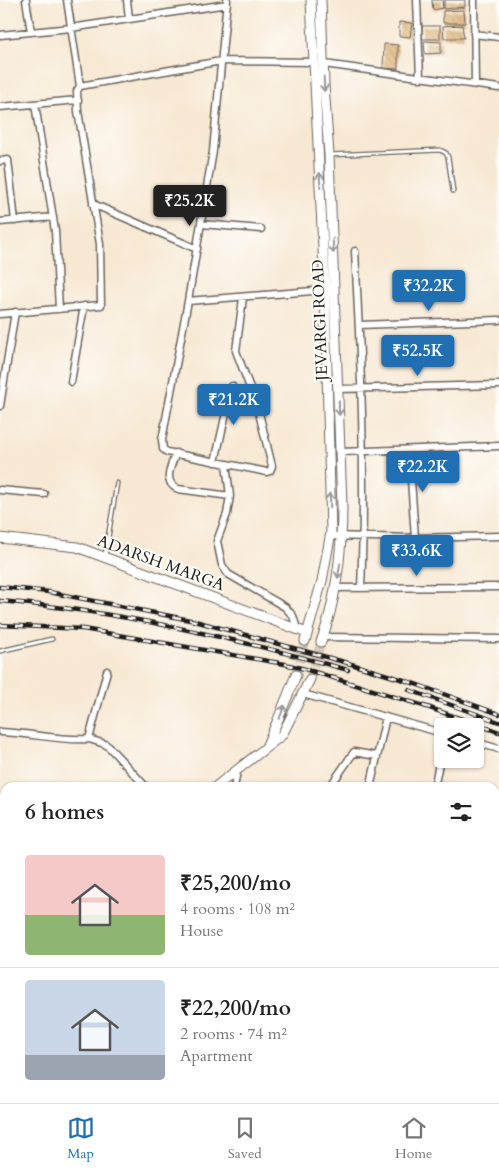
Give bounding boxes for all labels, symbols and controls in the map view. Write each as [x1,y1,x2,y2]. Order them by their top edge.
one-way arrow [319,75,329,91]
one-way arrow [315,172,325,188]
pin: ₹25.2K [149,184,231,227]
text: ₹25.2K [164,190,216,212]
one-way arrow [328,238,337,254]
street label: JEVARGI ROAD [307,259,333,383]
pin: ₹32.2K [388,270,470,312]
text: ₹32.2K [403,275,455,297]
pin: ₹52.5K [377,334,459,377]
text: ₹52.5K [392,340,444,362]
pin: ₹21.2K [193,384,275,426]
text: ₹21.2K [208,389,260,411]
one-way arrow [334,400,343,416]
pin: ₹22.2K [382,450,464,493]
text: ₹22.2K [397,456,449,478]
one-way arrow [325,492,335,508]
street label: ADARSH MARGA [94,530,228,596]
pin: ₹33.6K [376,534,458,577]
text: ₹33.6K [391,540,443,562]
one-way arrow [333,562,343,578]
one-way arrow [278,704,287,720]
map controls [434,718,484,768]
button: layers [434,718,484,768]
text: 6 homes [25,798,104,827]
icon: filters [447,798,475,826]
text: ₹25,200/mo [180,869,291,898]
icon: home [65,875,125,935]
text: 4 rooms · 108 m² [180,898,295,920]
text: House [180,920,223,942]
text: ₹22,200/mo [180,994,291,1023]
icon: home [65,1000,125,1060]
text: 2 rooms · 74 m² [180,1023,287,1045]
text: Apartment [180,1045,253,1067]
tab: Map [67,1114,95,1163]
tab: Saved [228,1114,262,1163]
tab: Home [395,1114,432,1163]

